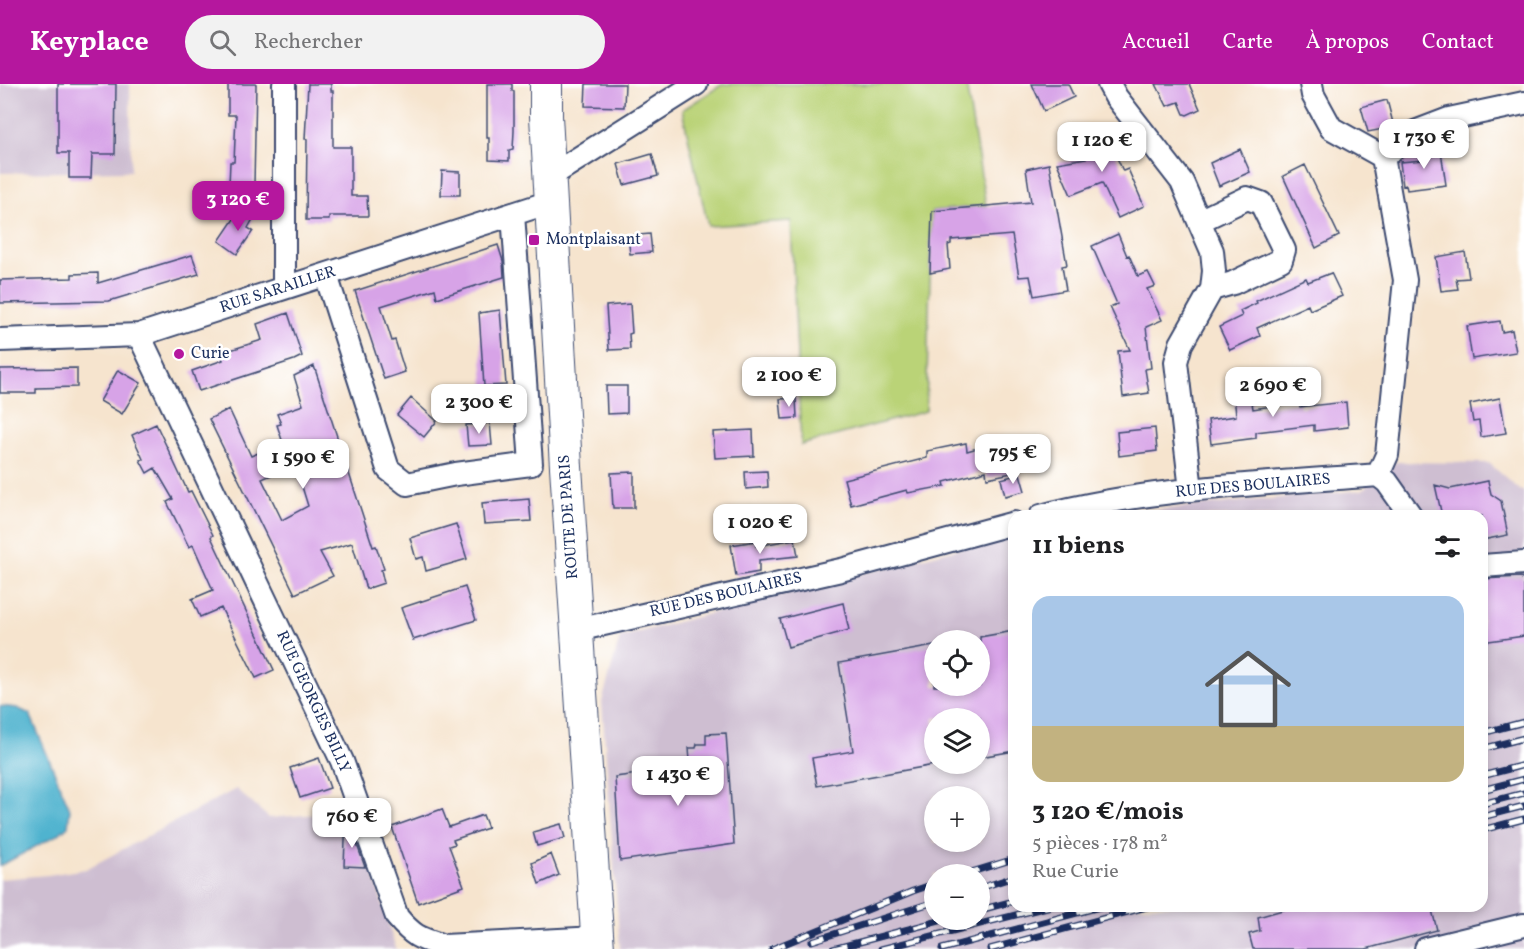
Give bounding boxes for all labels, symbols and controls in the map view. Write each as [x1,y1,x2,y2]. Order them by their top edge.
search box [185,15,605,69]
text: Keyplace [30,23,149,62]
icon: search [206,26,239,59]
text: Rechercher [254,27,363,58]
text: Accueil [1122,28,1190,57]
text: Carte [1223,28,1273,57]
text: À propos [1306,28,1389,57]
text: Contact [1422,28,1494,57]
pin: 1 730 € [1369,119,1479,170]
pin: 1 120 € [1047,122,1157,173]
text: 1 730 € [1393,124,1455,152]
text: 1 120 € [1071,127,1133,155]
pin: 3 120 € [183,181,293,232]
text: 3 120 € [206,186,270,214]
place label: Montplaisant [546,229,641,251]
marker: Montplaisant [527,233,541,247]
street label: RUE SARAILLER [217,261,339,319]
place label: Curie [191,343,230,365]
marker: Curie [172,347,186,361]
pin: 2 100 € [734,357,844,408]
text: 2 100 € [756,362,822,390]
pin: 2 690 € [1218,367,1328,418]
text: 2 690 € [1239,372,1307,400]
pin: 2 300 € [424,384,534,435]
text: 2 300 € [445,389,513,417]
pin: 795 € [971,434,1055,485]
pin: 1 590 € [248,439,358,490]
text: 795 € [989,439,1037,467]
text: 1 590 € [271,444,335,472]
street label: ROUTE DE PARIS [554,454,584,580]
street label: RUE DES BOULAIRES [1175,468,1331,504]
pin: 1 020 € [705,504,815,555]
text: 1 020 € [727,509,793,537]
text: 11 biens [1032,528,1125,564]
icon: filters [1431,530,1464,563]
street label: RUE DES BOULAIRES [648,567,804,623]
street label: RUE GEORGES BILLY [270,627,356,777]
map controls [924,630,990,930]
button: locate [924,630,990,696]
icon: home [1194,635,1302,743]
button: layers [924,708,990,774]
pin: 1 430 € [623,756,733,807]
text: 1 430 € [646,761,710,789]
button: + [924,786,990,852]
text: 3 120 €/mois [1032,794,1184,830]
pin: 760 € [310,798,394,849]
text: 760 € [326,803,378,831]
text: 5 pièces · 178 m² [1032,830,1168,858]
text: Rue Curie [1032,858,1119,886]
button: − [924,864,990,930]

